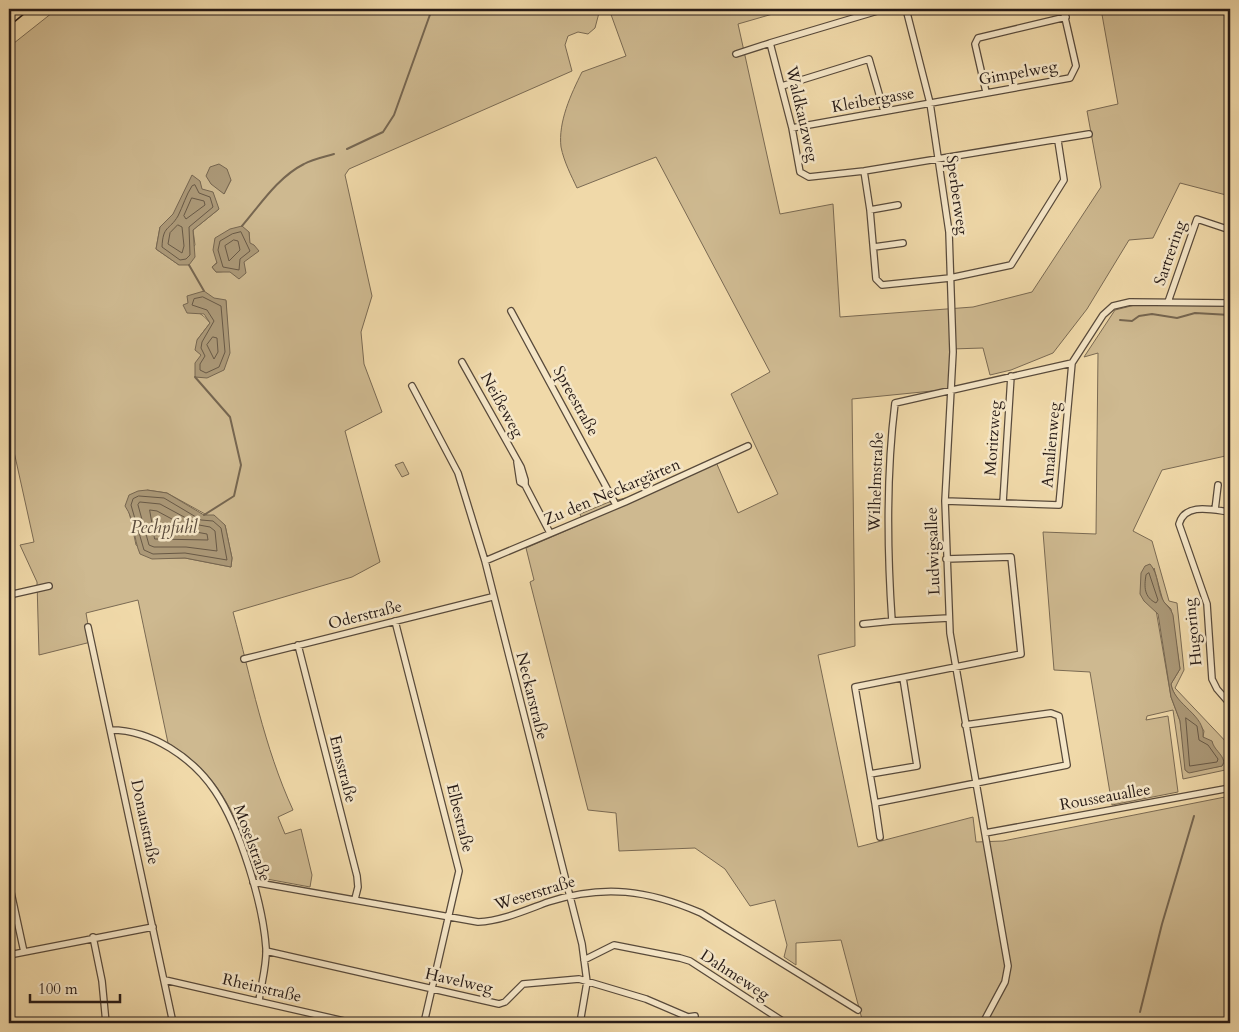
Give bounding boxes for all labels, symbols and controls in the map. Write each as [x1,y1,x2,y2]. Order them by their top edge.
street label: Gimpelweg [977,55,1059,91]
street label: Waldkauzweg [780,63,824,164]
street label: Kleibergasse [830,82,916,118]
street label: Sperberweg [941,154,973,236]
street label: Sartrering [1149,218,1191,288]
street label: Spreestraße [548,362,604,440]
street label: Neißeweg [475,368,529,442]
street label: Moritzweg [979,400,1007,476]
street label: Amalienweg [1036,401,1066,489]
street label: Wilhelmstraße [863,432,889,533]
street label: Zu den Neckargärten [540,453,684,531]
street label: Ludwigsallee [920,507,946,595]
water label: Pechpfuhl [131,515,199,540]
street label: Oderstraße [326,595,404,635]
street label: Hugoring [1178,597,1208,667]
street label: Neckarstraße [511,650,553,742]
street label: Emsstraße [324,733,362,805]
street label: Donaustraße [125,777,165,867]
street label: Rousseauallee [1058,778,1152,816]
street label: Elbestraße [441,781,479,855]
street label: Moselstraße [228,801,276,885]
street label: Weserstraße [491,870,578,916]
street label: Dahmeweg [696,944,774,1006]
street label: Havelweg [423,963,495,999]
street label: Rheinstraße [220,968,304,1008]
scale bar [30,972,120,1004]
text: 100 m [38,979,78,999]

